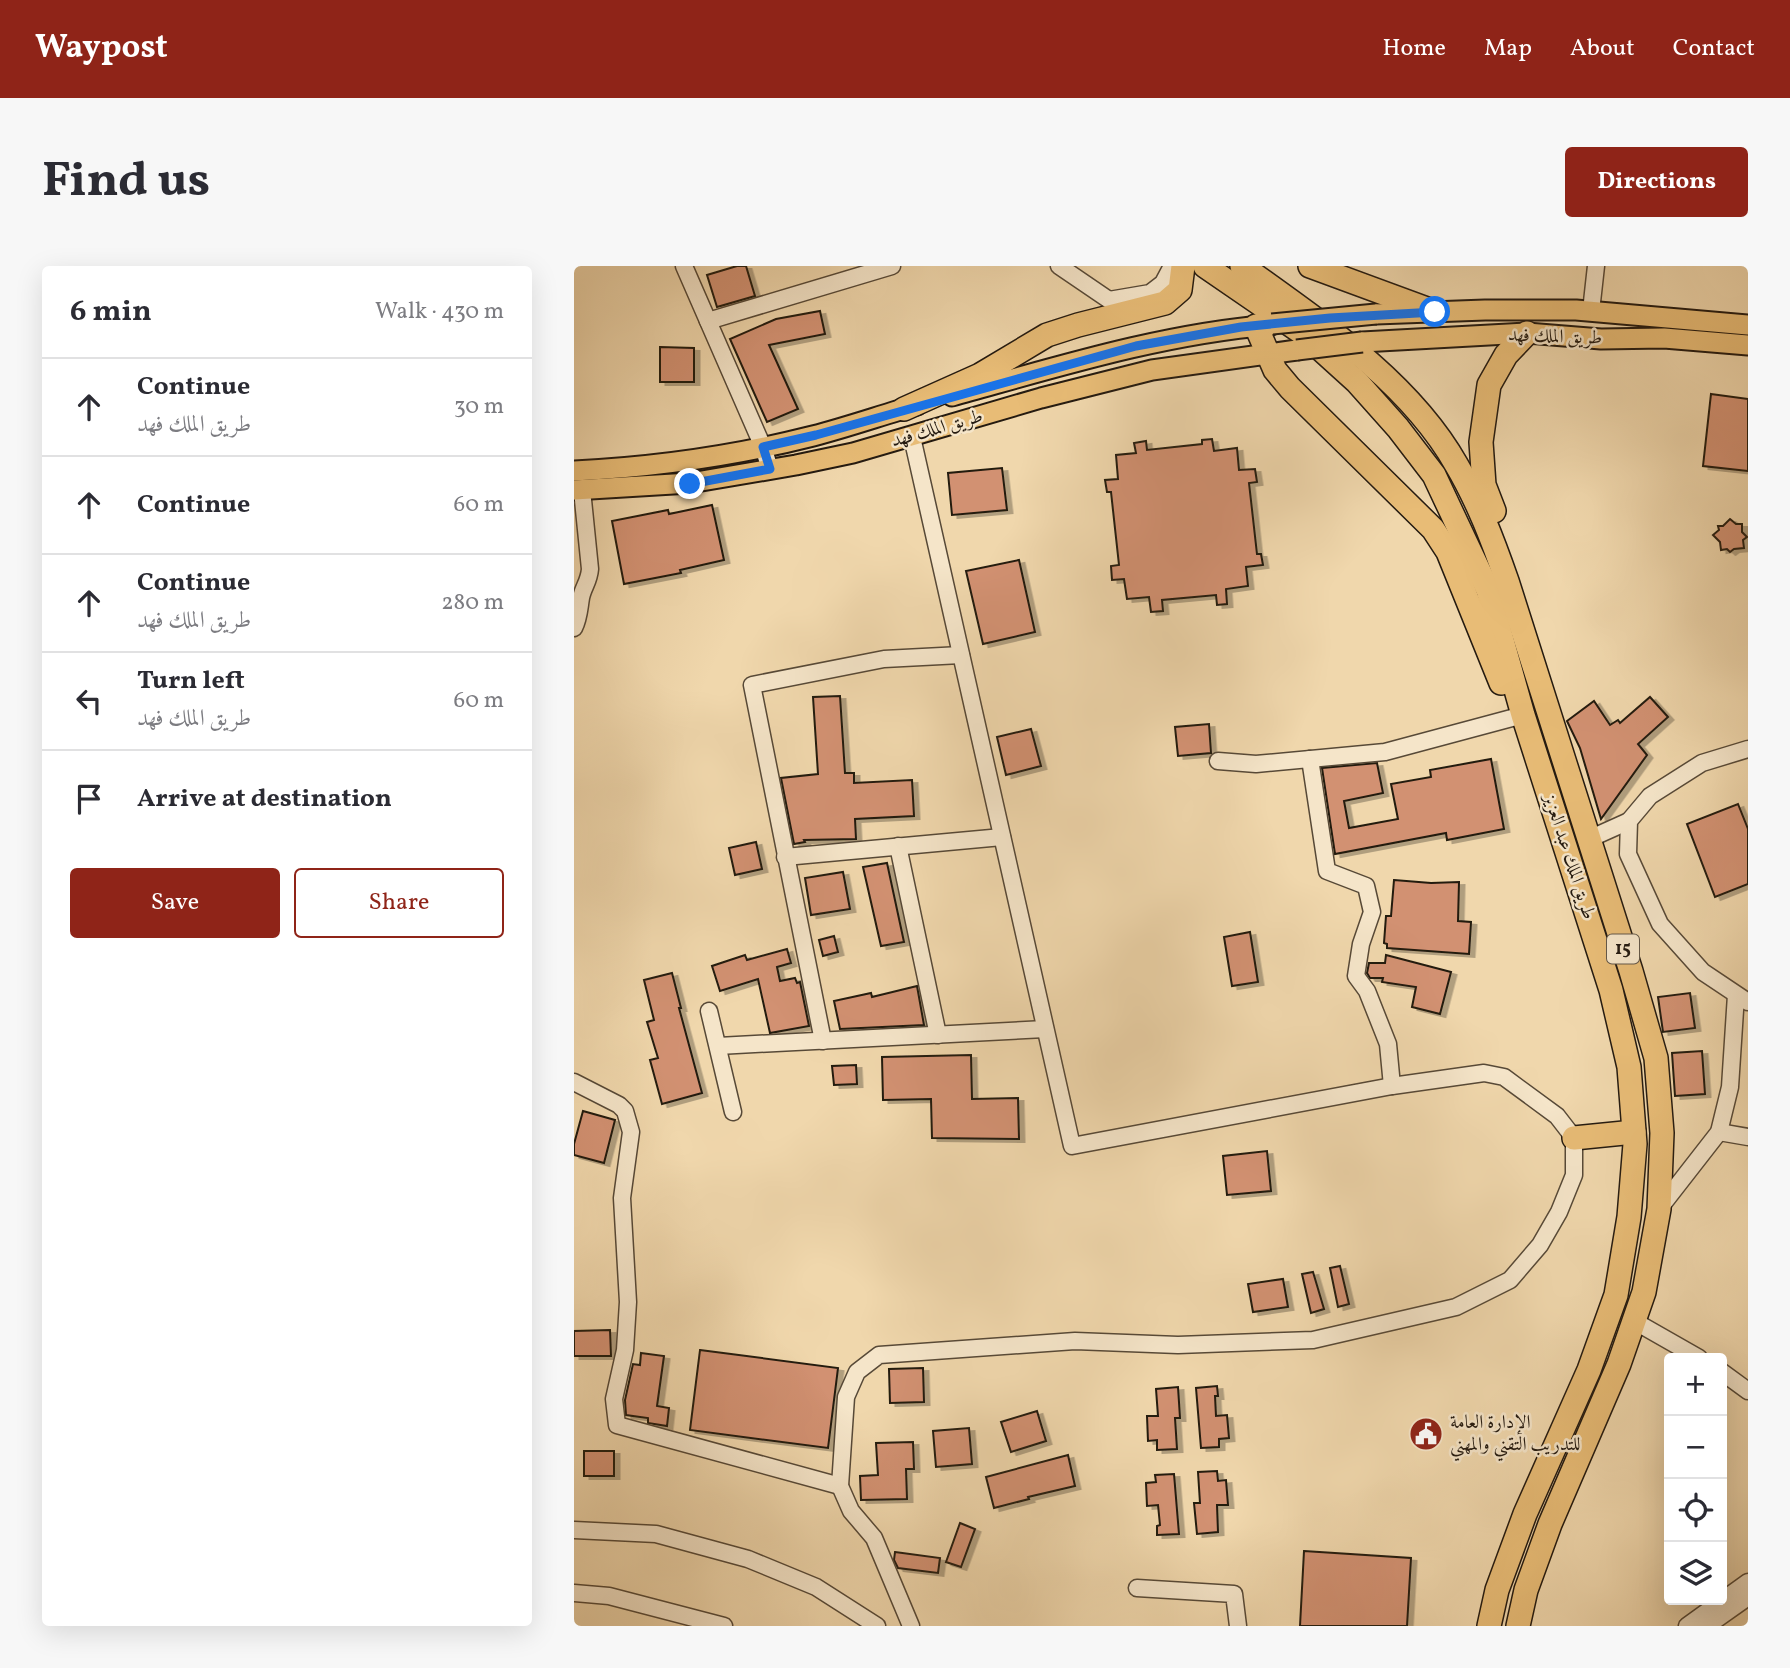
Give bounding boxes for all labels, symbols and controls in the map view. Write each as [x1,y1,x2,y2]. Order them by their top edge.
text: Waypost [35,26,168,72]
text: Home [1382,32,1446,66]
text: Map [1484,32,1532,66]
text: About [1570,32,1635,66]
text: Contact [1673,32,1755,66]
button: Directions [1565,147,1748,217]
text: Find us [42,148,210,217]
text: 6 min [70,291,152,333]
text: Walk · 430 m [375,296,504,328]
route start [1419,296,1450,327]
street label: طريق الملك فهد [1507,322,1603,352]
text: Continue [137,369,250,405]
icon: ahead [70,388,108,426]
text: 30 m [454,391,504,423]
street label: طريق الملك فهد [888,403,986,455]
text: طريق الملك فهد [137,409,251,441]
route end [674,468,705,499]
icon: ahead [70,486,108,524]
text: Continue [137,487,250,523]
text: 60 m [454,489,504,521]
text: Continue [137,565,250,601]
icon: ahead [70,584,108,622]
text: 280 m [441,587,504,619]
text: طريق الملك فهد [137,605,251,637]
text: Turn left [137,663,245,699]
icon: left [70,682,108,720]
text: 60 m [454,685,504,717]
text: طريق الملك فهد [137,703,251,735]
icon: arrive [70,780,108,818]
text: Arrive at destination [137,781,392,817]
street label: طريق الملك عبد العزيز [1536,789,1602,923]
button: Save [70,868,280,938]
button: Share [294,868,504,938]
road number: 15 [1607,934,1639,964]
map controls [1664,1353,1727,1605]
button: + [1664,1353,1727,1416]
place label: الإدارة العامة للتدريب التقني والمهني [1450,1410,1581,1462]
public building icon: الإدارة العامة للتدريب التقني والمهني [1407,1415,1445,1453]
button: − [1664,1416,1727,1479]
button: locate [1664,1479,1727,1542]
button: layers [1664,1542,1727,1605]

